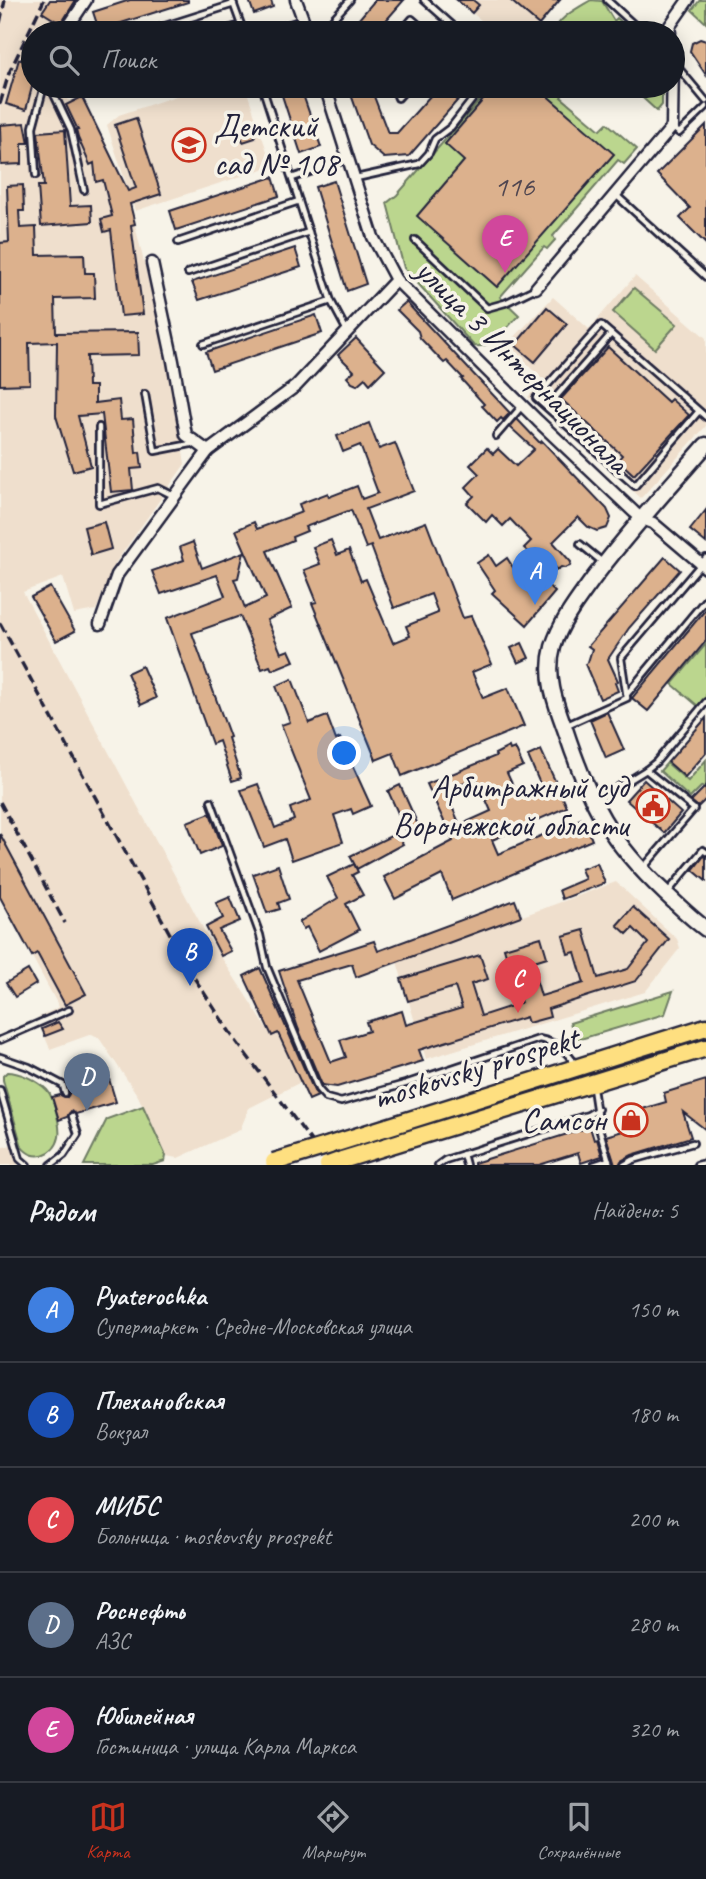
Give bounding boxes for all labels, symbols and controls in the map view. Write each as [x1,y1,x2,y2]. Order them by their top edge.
search box [21,21,685,98]
icon: search [45,41,83,79]
text: Поиск [101,43,156,76]
place label: Детский сад № 108 [214,105,341,185]
school or university icon: Детский сад № 108 [170,126,208,164]
house number: 116 [494,167,536,205]
pin: E [482,215,528,273]
street label: улица 3 Интернационала [405,248,641,484]
pin: A [512,547,558,605]
your location [327,736,361,770]
place label: Арбитражный суд Воронежской области [393,766,631,846]
public building icon: Арбитражный суд Воронежской области [634,787,672,825]
pin: B [167,928,213,986]
pin: C [495,955,541,1013]
street label: moskovsky prospekt [368,1016,587,1119]
pin: D [64,1053,110,1111]
place label: Самсон [522,1099,608,1141]
shop icon: Самсон [612,1101,650,1139]
text: Рядом [28,1192,95,1230]
text: Найдено: 5 [592,1196,678,1225]
text: Pyaterochka [95,1279,206,1312]
text: A [45,1295,57,1324]
text: 150 m [629,1295,678,1324]
text: Супермаркет · Средне-Московская улица [95,1312,411,1341]
text: Плехановская [95,1384,224,1417]
text: B [45,1400,57,1429]
text: 180 m [629,1400,678,1429]
text: Вокзал [95,1417,147,1446]
text: МИБС [95,1489,159,1522]
text: C [46,1505,56,1534]
text: 200 m [629,1505,678,1534]
text: Больница · moskovsky prospekt [95,1522,331,1551]
text: Роснефть [95,1594,185,1627]
text: D [44,1610,58,1639]
text: 280 m [629,1610,678,1639]
text: АЗС [95,1627,130,1656]
text: Юбилейная [95,1699,193,1732]
text: E [45,1715,57,1744]
text: 320 m [629,1715,678,1744]
text: Гостиница · улица Карла Маркса [95,1732,356,1761]
tab: Карта [86,1798,130,1864]
tab: Маршрут [302,1798,365,1864]
tab: Сохранённые [537,1798,620,1864]

